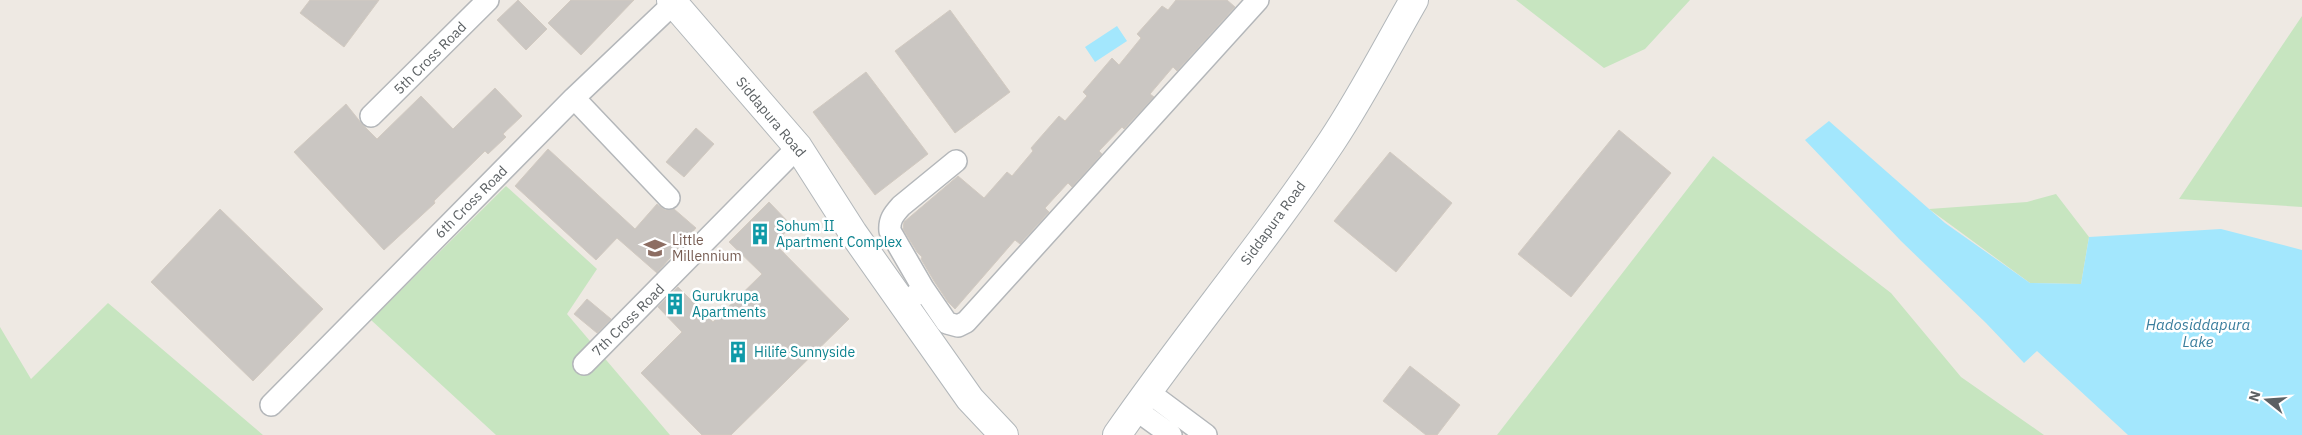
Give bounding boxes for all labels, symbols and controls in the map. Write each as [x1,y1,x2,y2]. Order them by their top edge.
street label: 5th Cross Road [390,18,470,98]
street label: Siddapura Road [732,73,810,161]
street label: 6th Cross Road [431,162,511,242]
street label: Siddapura Road [1236,177,1310,269]
place label: Sohum II Apartment Complex [776,217,902,251]
building icon: Sohum II Apartment Complex [747,221,773,247]
place label: Little Millennium [672,231,742,265]
school or university icon: Little Millennium [642,235,668,261]
street label: 7th Cross Road [588,280,668,360]
place label: Gurukrupa Apartments [692,287,766,321]
building icon: Gurukrupa Apartments [662,291,688,317]
water label: Hadosiddapura Lake [2146,315,2250,351]
building icon: Hilife Sunnyside [725,339,751,365]
place label: Hilife Sunnyside [754,343,855,361]
north arrow [2242,375,2292,425]
text: N [2244,389,2265,404]

